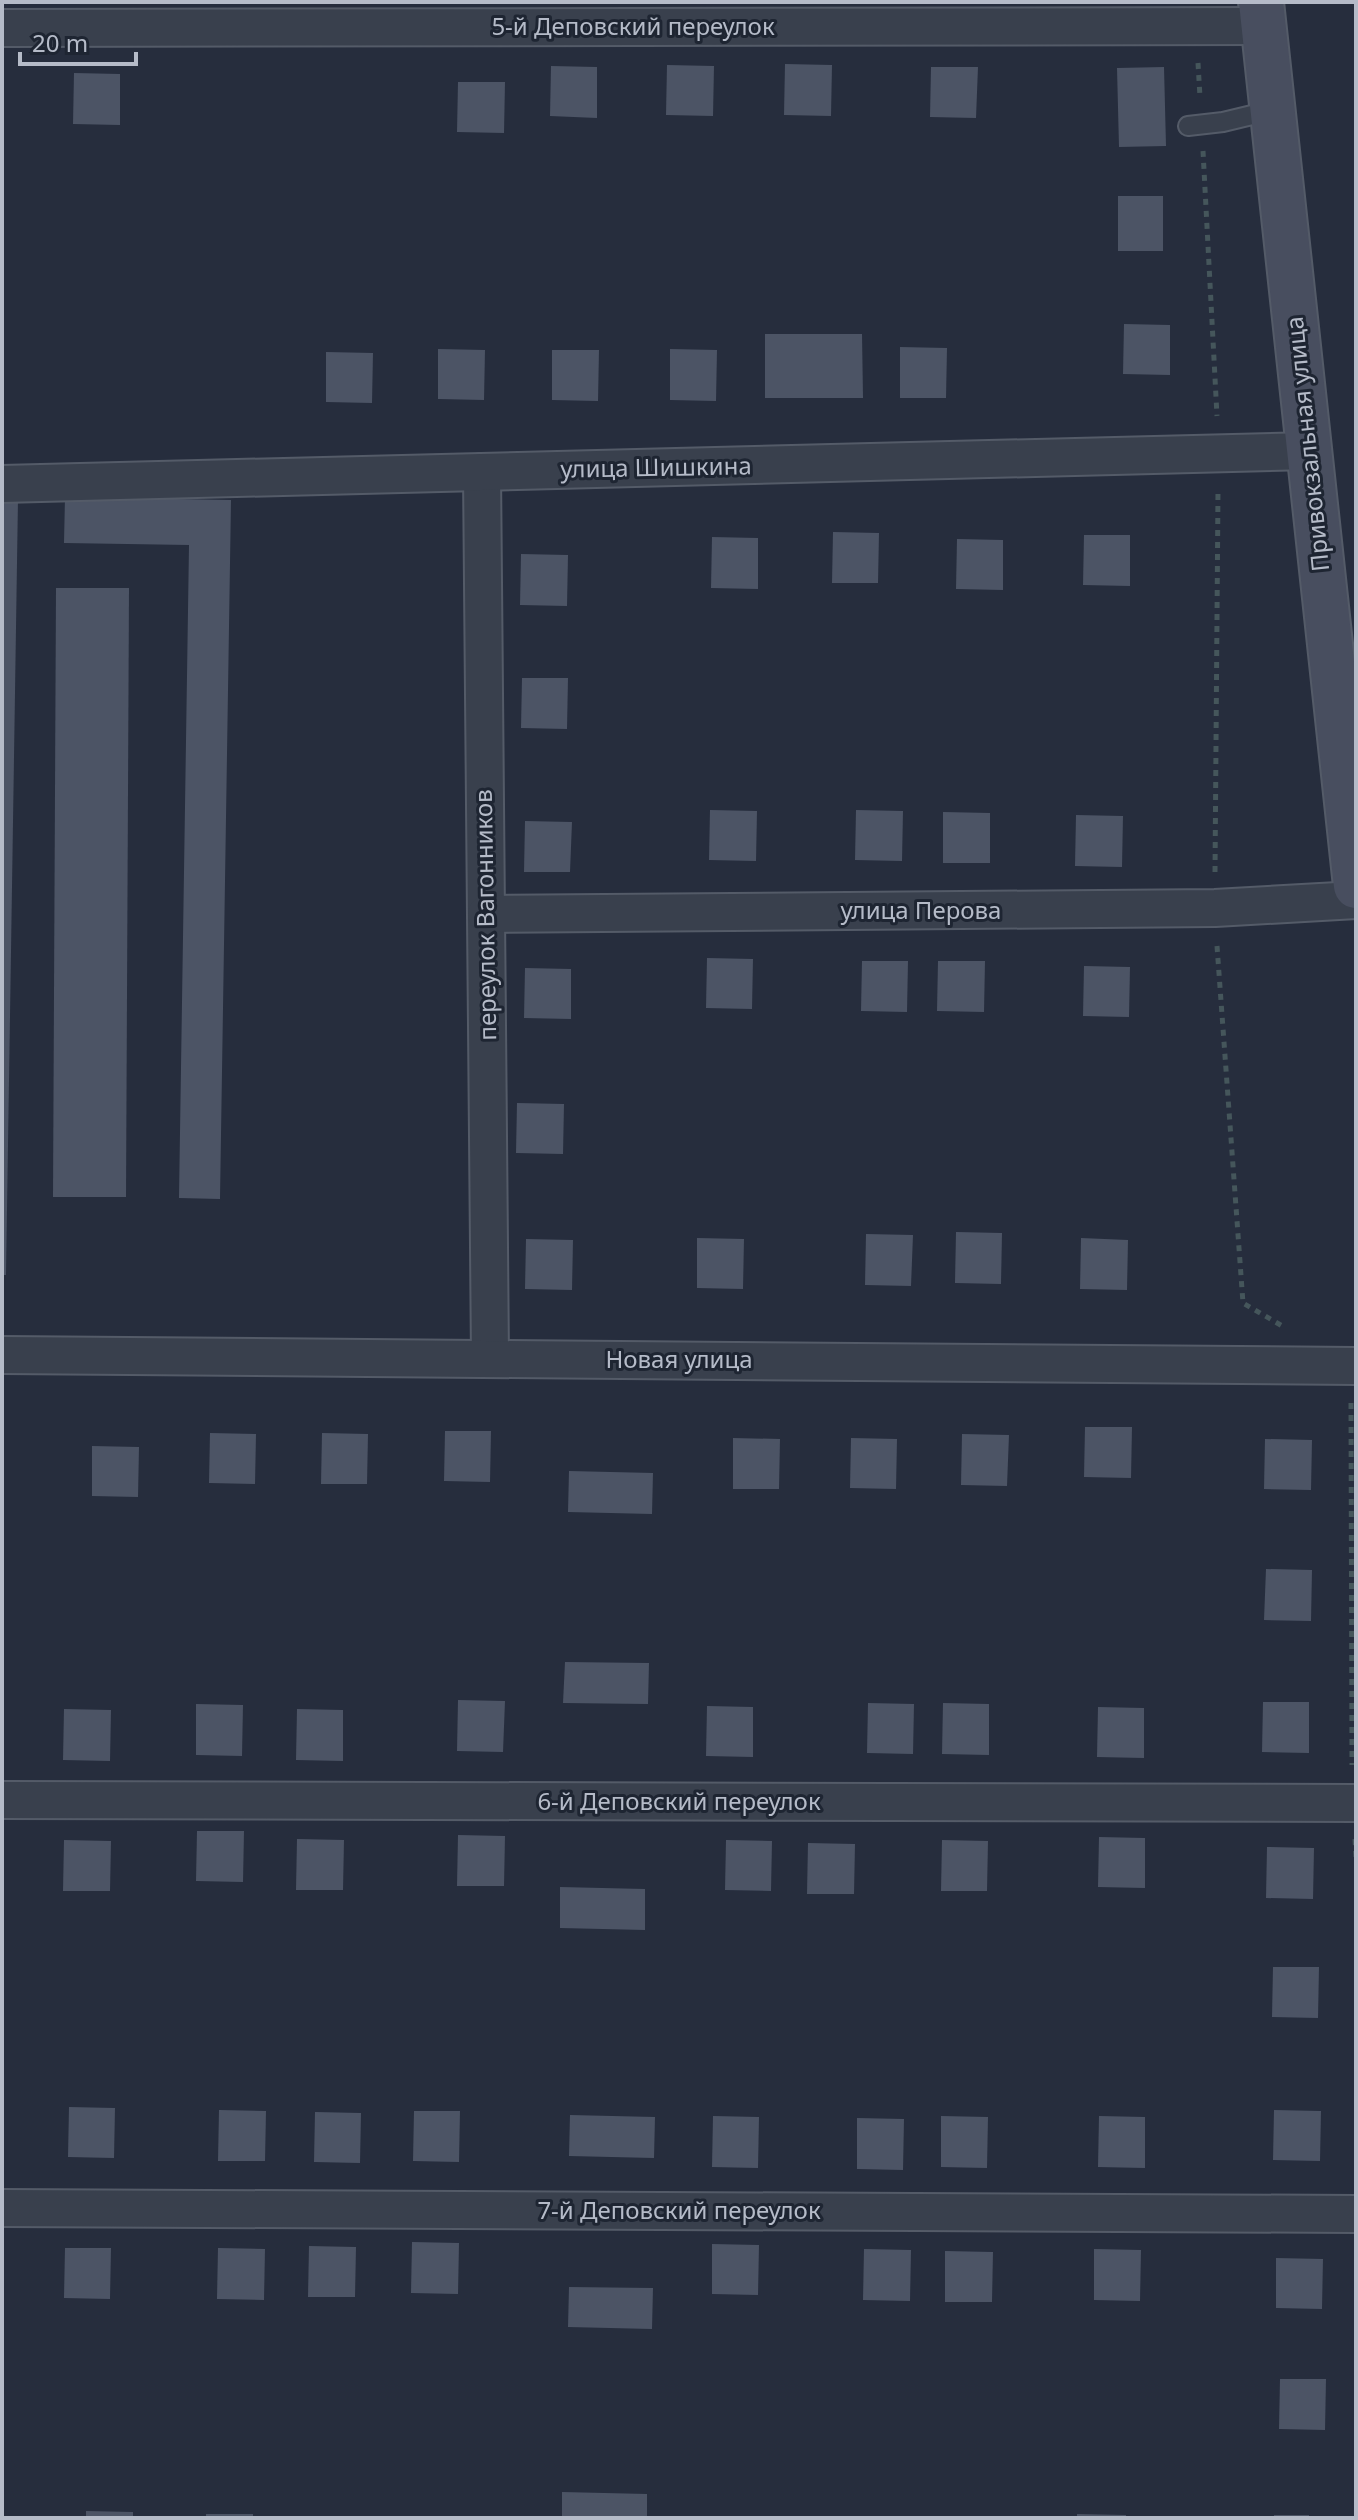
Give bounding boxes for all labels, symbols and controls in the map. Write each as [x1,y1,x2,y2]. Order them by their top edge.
street label: 5-й Деповский переулок [491,9,775,42]
scale bar [20,16,136,66]
text: 20 m [32,26,88,59]
street label: Привокзальная улица [1277,315,1336,573]
street label: улица Шишкина [560,448,752,485]
street label: переулок Вагонников [466,789,503,1041]
street label: улица Перова [841,893,1001,926]
street label: Новая улица [605,1342,753,1375]
street label: 6-й Деповский переулок [537,1784,821,1817]
street label: 7-й Деповский переулок [537,2193,821,2226]

